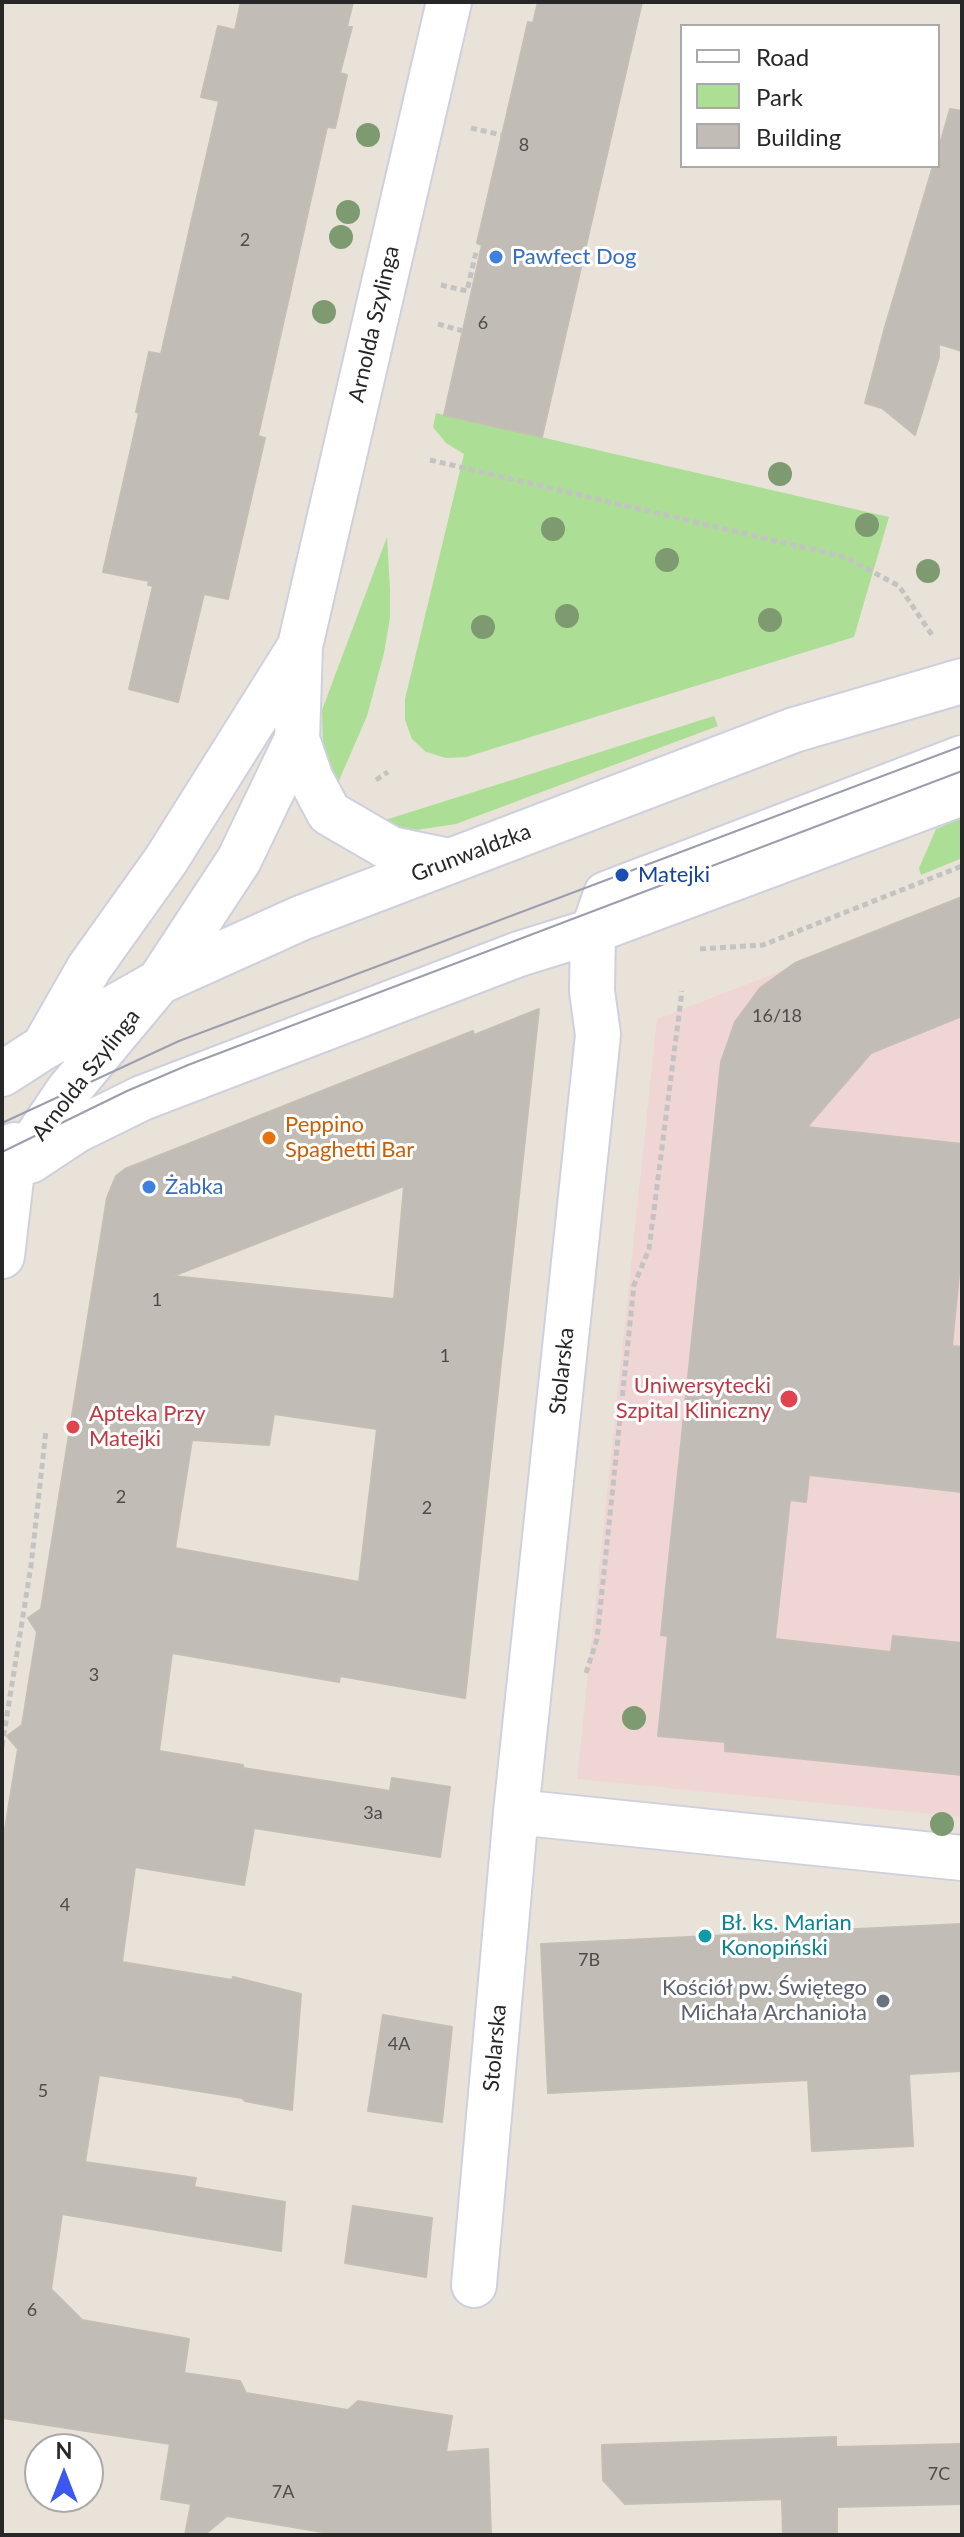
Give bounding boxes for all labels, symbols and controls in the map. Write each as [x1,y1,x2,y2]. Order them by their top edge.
legend [680,24,940,168]
text: Road [756,42,809,71]
text: Park [756,82,803,111]
text: Building [756,122,841,151]
house number: 8 [519,134,529,156]
house number: 2 [240,229,250,251]
street label: Arnolda Szylinga [343,243,405,405]
place label: Pawfect Dog [512,244,636,270]
marker: Pawfect Dog [487,248,505,266]
house number: 6 [478,312,488,334]
street label: Grunwaldzka [407,818,535,888]
place label: Matejki [638,862,710,888]
marker: Matejki [613,866,631,884]
street label: Arnolda Szylinga [26,1004,146,1146]
house number: 16/18 [752,1005,802,1027]
place label: Peppino Spaghetti Bar [285,1112,414,1164]
marker: Peppino Spaghetti Bar [260,1129,278,1147]
place label: Żabka [165,1174,224,1200]
marker: Żabka [140,1178,158,1196]
house number: 1 [152,1289,162,1311]
street label: Stolarska [544,1326,580,1416]
house number: 1 [440,1345,450,1367]
place label: Uniwersytecki Szpital Kliniczny [616,1373,771,1424]
marker: Uniwersytecki Szpital Kliniczny [778,1388,800,1410]
place label: Apteka Przy Matejki [89,1401,206,1452]
marker: Apteka Przy Matejki [64,1418,82,1436]
house number: 2 [116,1486,126,1508]
house number: 2 [422,1497,432,1519]
house number: 3 [89,1664,99,1686]
house number: 3a [363,1802,383,1824]
house number: 4 [60,1894,70,1916]
place label: Bł. ks. Marian Konopiński [721,1910,852,1962]
marker: Bł. ks. Marian Konopiński [696,1927,714,1945]
house number: 7B [578,1949,600,1971]
place label: Kościół pw. Świętego Michała Archanioła [662,1975,867,2026]
marker: Kościół pw. Świętego Michała Archanioła [874,1992,892,2010]
street label: Stolarska [478,2003,512,2093]
house number: 4A [388,2033,410,2055]
house number: 5 [38,2080,48,2102]
house number: 6 [27,2299,37,2321]
north arrow [24,2433,104,2513]
text: N [56,2437,72,2464]
house number: 7C [928,2463,950,2485]
house number: 7A [272,2481,294,2503]

